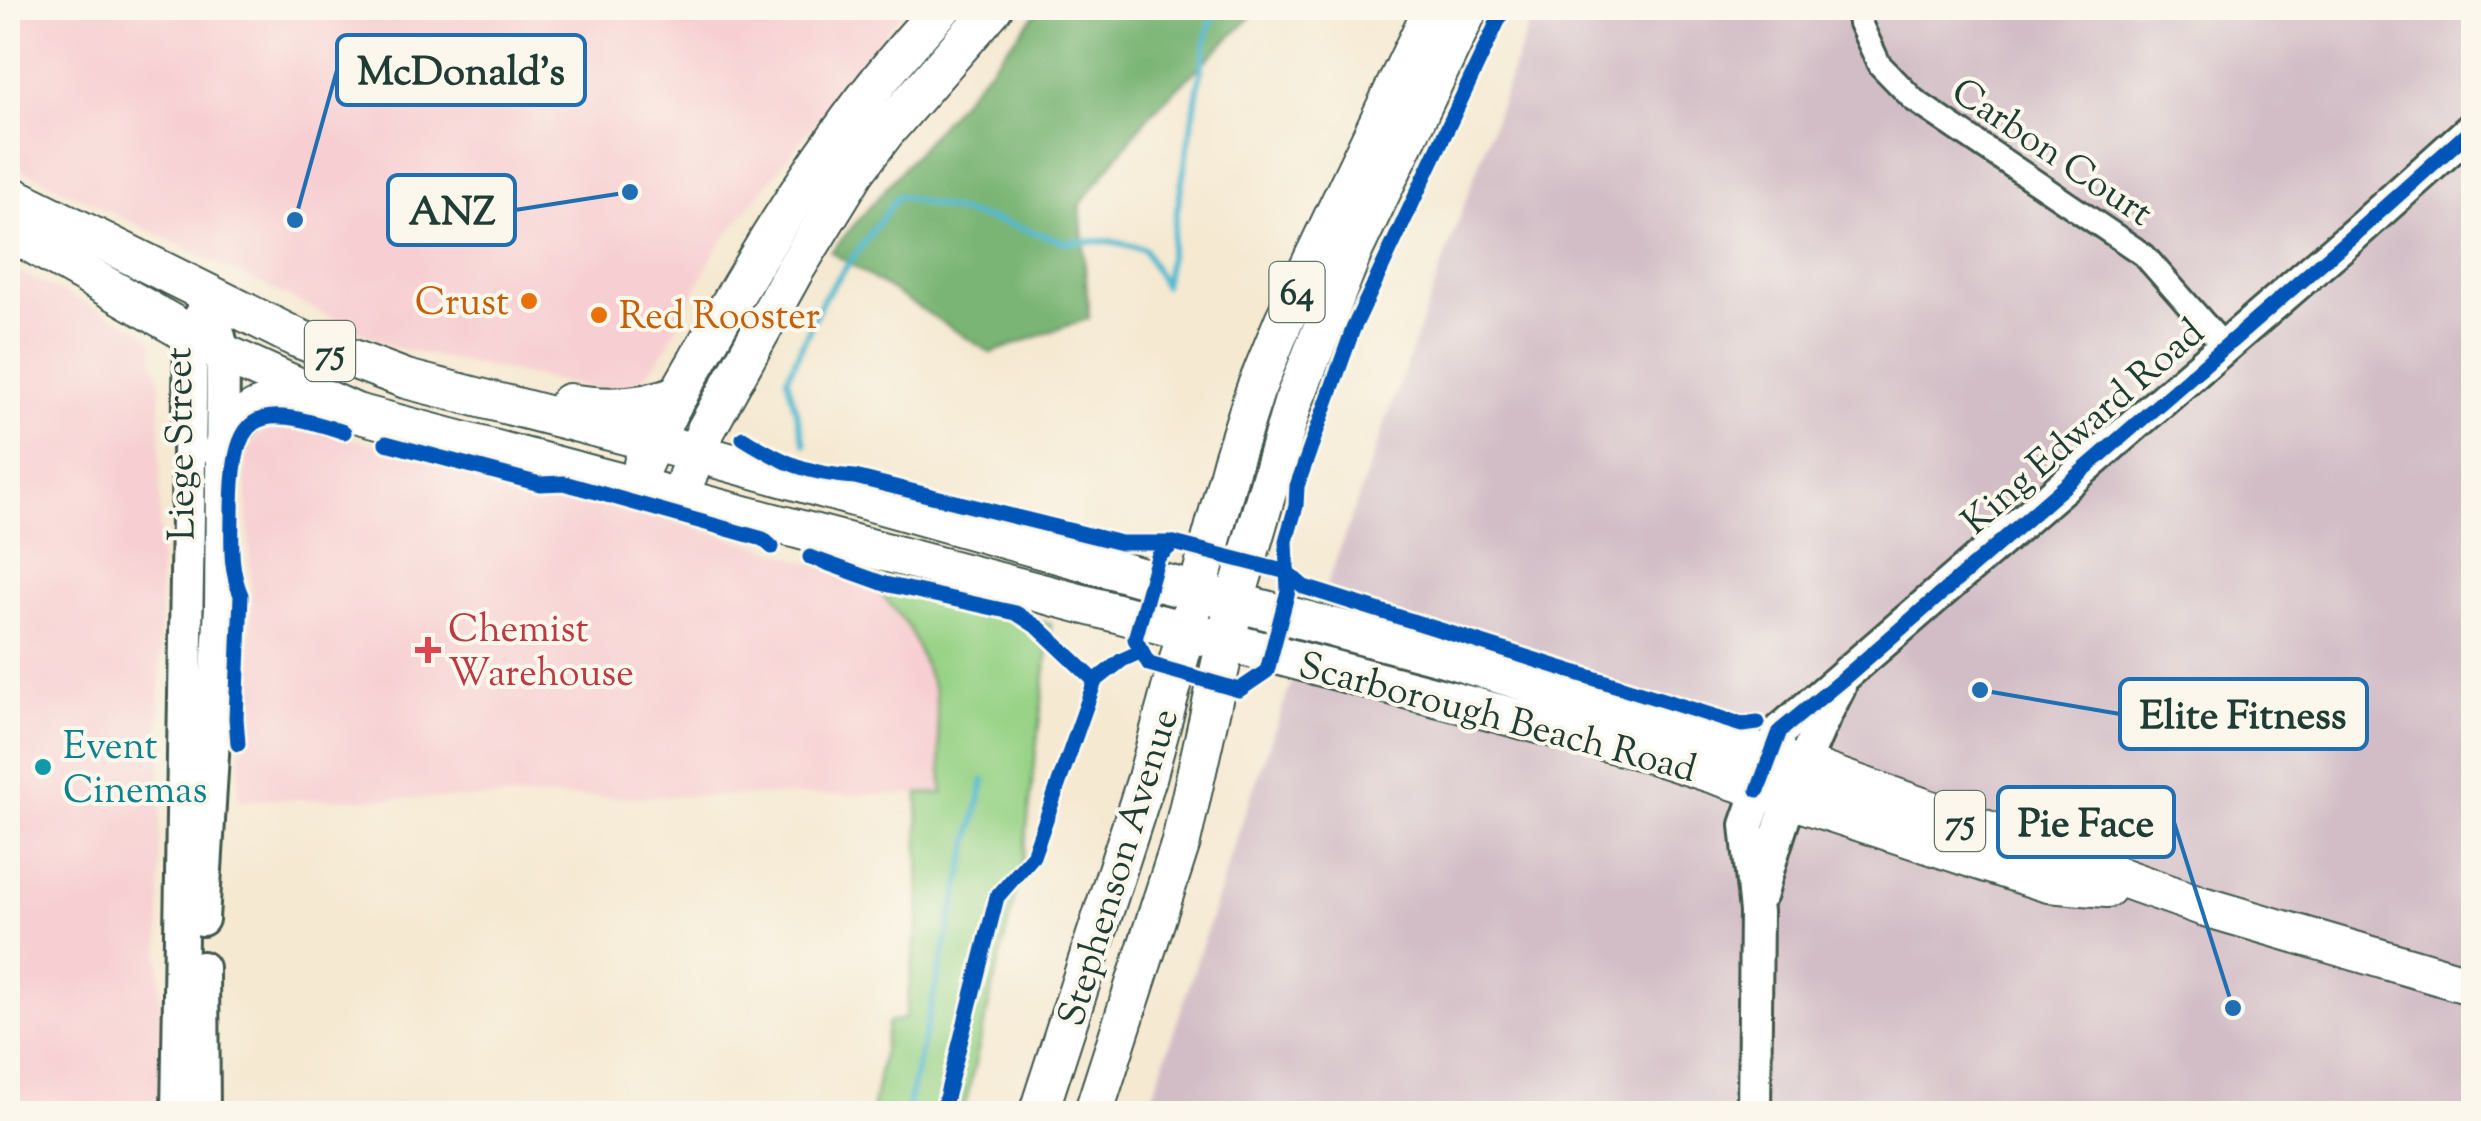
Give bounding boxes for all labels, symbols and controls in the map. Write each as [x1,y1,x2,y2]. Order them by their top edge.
callout: McDonald's [337,35,585,105]
text: McDonald's [357,46,565,103]
street label: Carbon Court [1939,67,2162,242]
callout: ANZ [388,175,515,245]
text: ANZ [409,186,496,243]
road number: 64 [1270,262,1324,322]
place label: Crust [415,278,509,332]
marker: Crust [518,290,540,312]
place label: Red Rooster [619,292,820,346]
marker: Red Rooster [588,304,610,326]
street label: King Edward Road [1952,308,2218,550]
road number: 75 [305,321,355,381]
street label: Liege Street [154,347,212,541]
place label: Chemist Warehouse [448,605,634,703]
marker: Chemist Warehouse [417,639,439,661]
street label: Scarborough Beach Road [1292,641,1702,799]
callout: Elite Fitness [2120,679,2367,749]
text: Elite Fitness [2139,690,2347,747]
street label: Stephenson Avenue [1047,703,1195,1033]
place label: Event Cinemas [63,722,208,820]
marker: Event Cinemas [32,756,54,778]
callout: Pie Face [1998,787,2174,857]
road number: 75 [1935,791,1985,851]
text: Pie Face [2018,798,2154,855]

